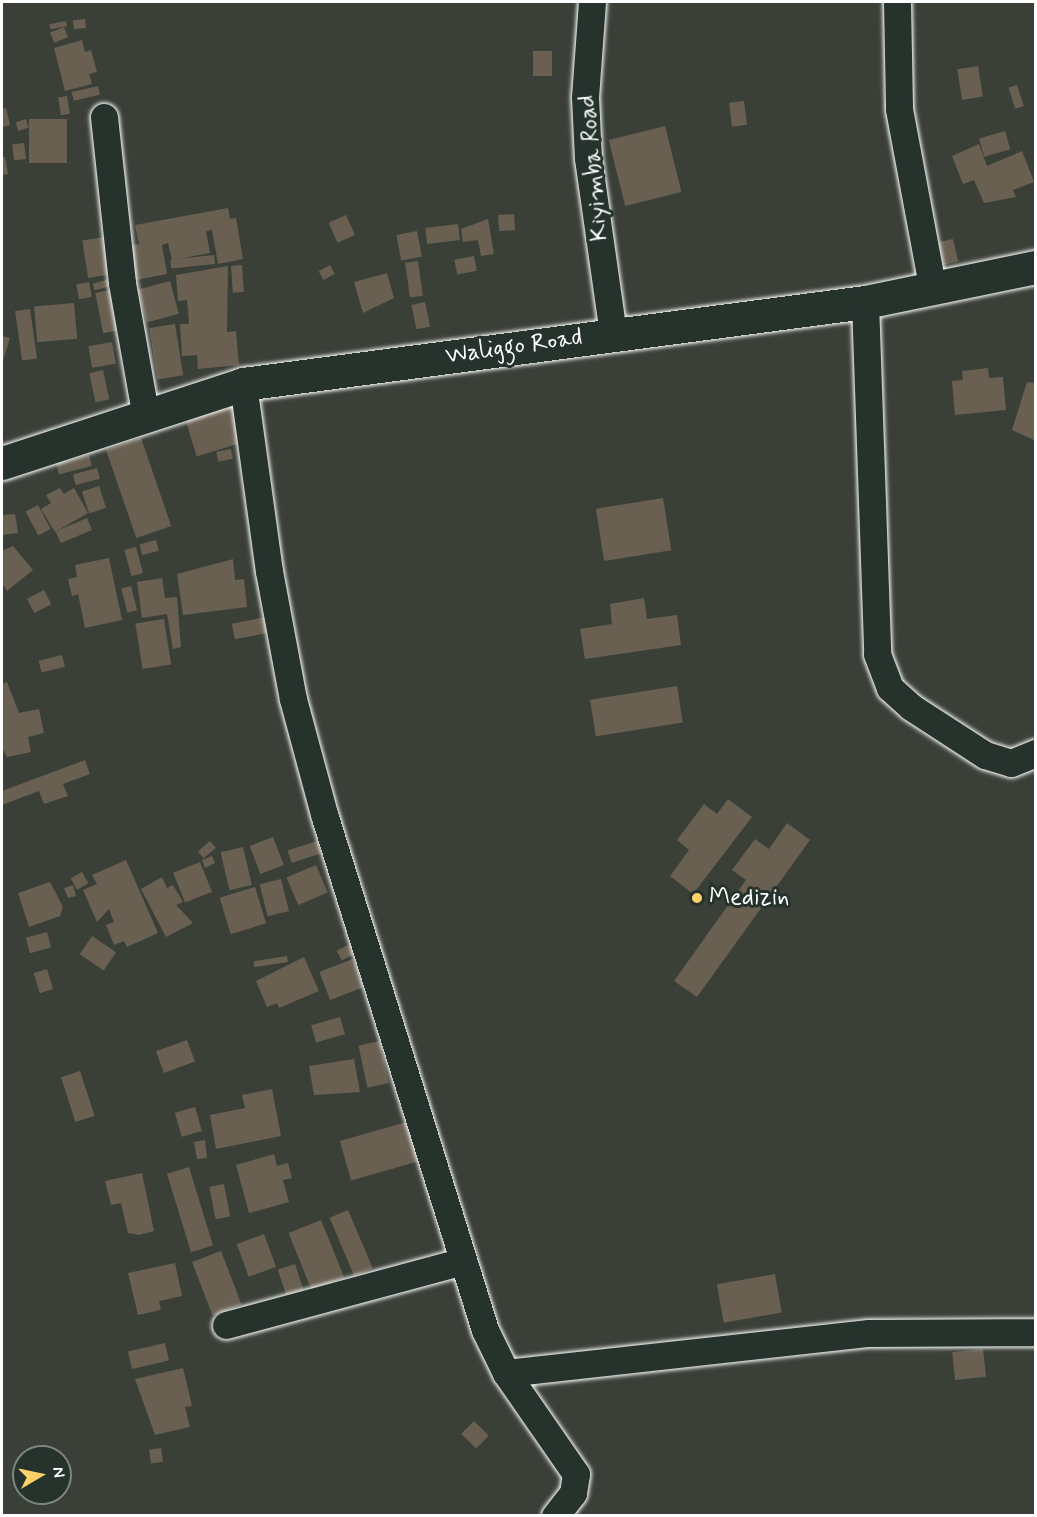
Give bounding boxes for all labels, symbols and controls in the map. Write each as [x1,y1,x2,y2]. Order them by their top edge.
street label: Kiyimba Road [573,94,615,242]
street label: Waliggo Road [446,323,582,371]
place label: Medizin [709,884,789,912]
marker: Medizin [690,891,704,905]
north arrow [12,1445,72,1505]
text: N [47,1466,70,1479]

